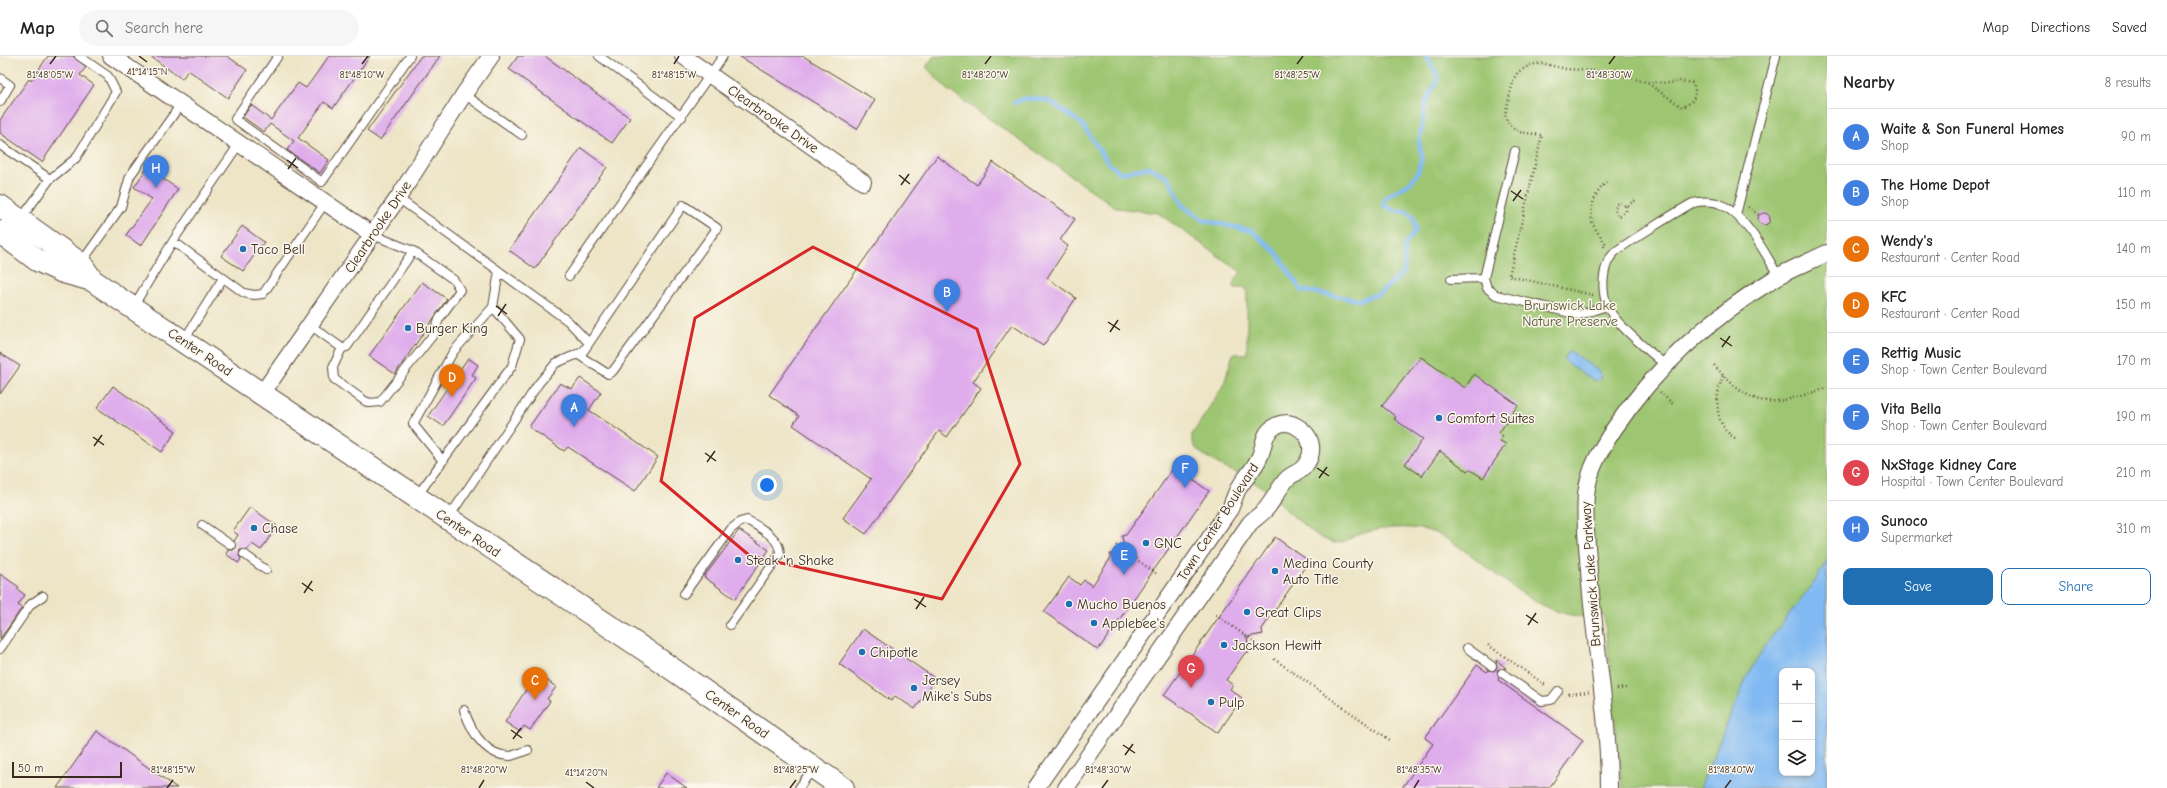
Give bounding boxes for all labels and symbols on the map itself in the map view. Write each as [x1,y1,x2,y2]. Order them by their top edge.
text: 41°14'15"N [127,66,167,78]
text: 81°48'05"W [27,69,74,81]
text: 81°48'10"W [340,69,385,81]
text: 81°48'15"W [652,69,696,81]
text: 81°48'20"W [962,69,1008,81]
text: 81°48'25"W [1274,69,1320,81]
text: 81°48'30"W [1586,69,1632,81]
street label: Clearbrooke Drive [724,81,822,157]
pin: H [143,155,169,188]
street label: Clearbrooke Drive [341,178,415,276]
place label: Taco Bell [251,241,305,258]
marker: Taco Bell [238,244,248,254]
pin: B [934,279,960,312]
park label: Brunswick Lake Nature Preserve [1522,297,1618,330]
place label: Burger King [416,320,488,337]
marker: Burger King [403,323,413,333]
street label: Center Road [164,324,236,380]
pin: D [439,364,465,397]
pin: A [561,394,587,427]
place label: Comfort Suites [1447,410,1535,427]
marker: Comfort Suites [1434,413,1444,423]
pin: F [1172,455,1198,488]
street label: Town Center Boulevard [1174,460,1262,584]
your location [757,475,777,495]
street label: Brunswick Lake Parkway [1577,500,1605,647]
street label: Center Road [432,505,504,561]
place label: Chase [262,520,298,537]
marker: Chase [249,523,259,533]
place label: GNC [1154,535,1182,552]
marker: GNC [1141,538,1151,548]
pin: E [1111,542,1137,575]
place label: Steak 'n Shake [746,552,834,569]
marker: Steak 'n Shake [733,555,743,565]
place label: Medina County Auto Title [1283,555,1374,588]
marker: Medina County Auto Title [1270,566,1280,576]
place label: Mucho Buenos [1077,596,1166,613]
marker: Mucho Buenos [1064,599,1074,609]
place label: Great Clips [1255,604,1321,621]
marker: Great Clips [1242,607,1252,617]
place label: Applebee's [1102,615,1165,632]
marker: Applebee's [1089,618,1099,628]
place label: Jackson Hewitt [1232,637,1322,654]
marker: Jackson Hewitt [1219,640,1229,650]
place label: Chipotle [870,644,918,661]
marker: Chipotle [857,647,867,657]
pin: G [1178,655,1204,688]
pin: C [522,667,548,700]
place label: Jersey Mike's Subs [922,672,992,705]
marker: Jersey Mike's Subs [909,683,919,693]
street label: Center Road [702,686,772,742]
place label: Pulp [1219,694,1245,711]
marker: Pulp [1206,697,1216,707]
scale bar [12,760,122,779]
text: 81°48'15"W [151,764,195,776]
text: 81°48'20"W [461,764,507,776]
text: 81°48'25"W [773,764,819,776]
text: 81°48'30"W [1085,764,1131,776]
text: 81°48'35"W [1396,764,1442,776]
text: 81°48'40"W [1708,764,1754,776]
text: 41°14'20"N [565,767,607,779]

